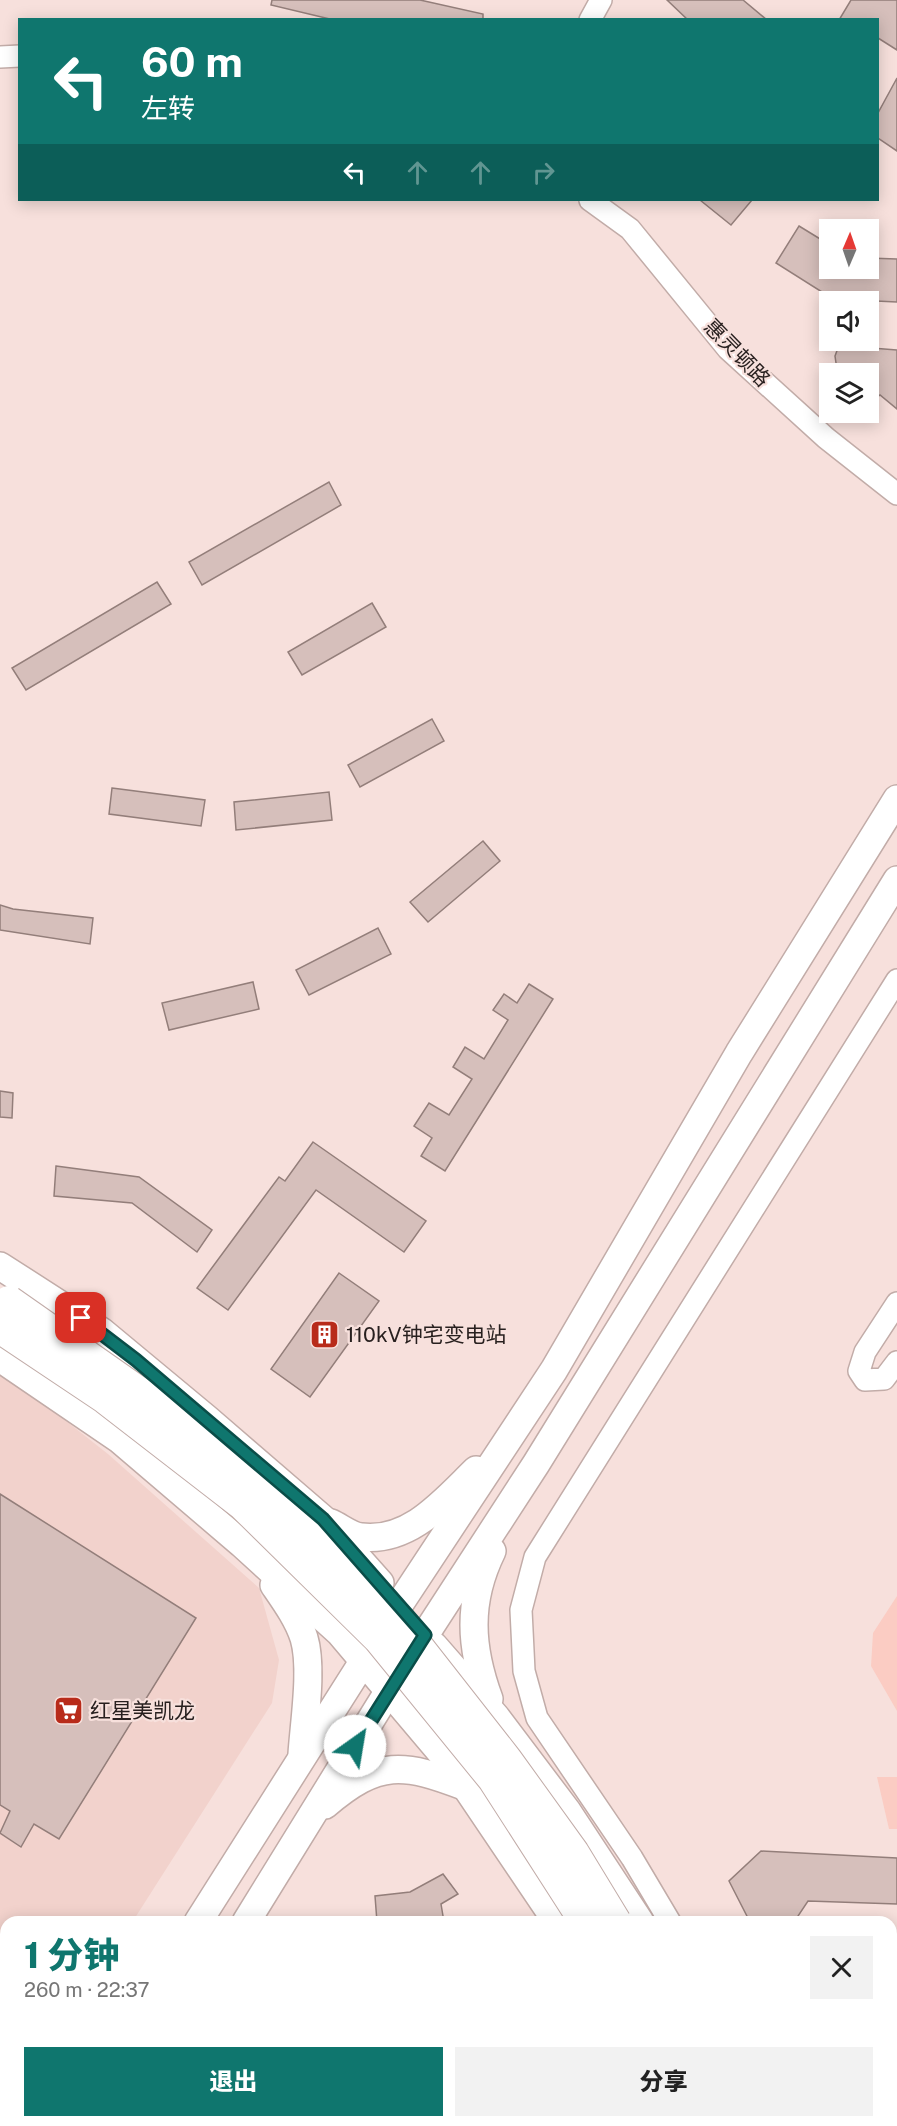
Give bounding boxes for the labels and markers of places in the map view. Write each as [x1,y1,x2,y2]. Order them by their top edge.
pin [55,1292,106,1343]
building icon: 110kV钟宅变电站 [309,1319,341,1351]
place label: 110kV钟宅变电站 [346,1322,507,1347]
supermarket icon: 红星美凯龙 [53,1695,85,1727]
place label: 红星美凯龙 [90,1698,195,1723]

